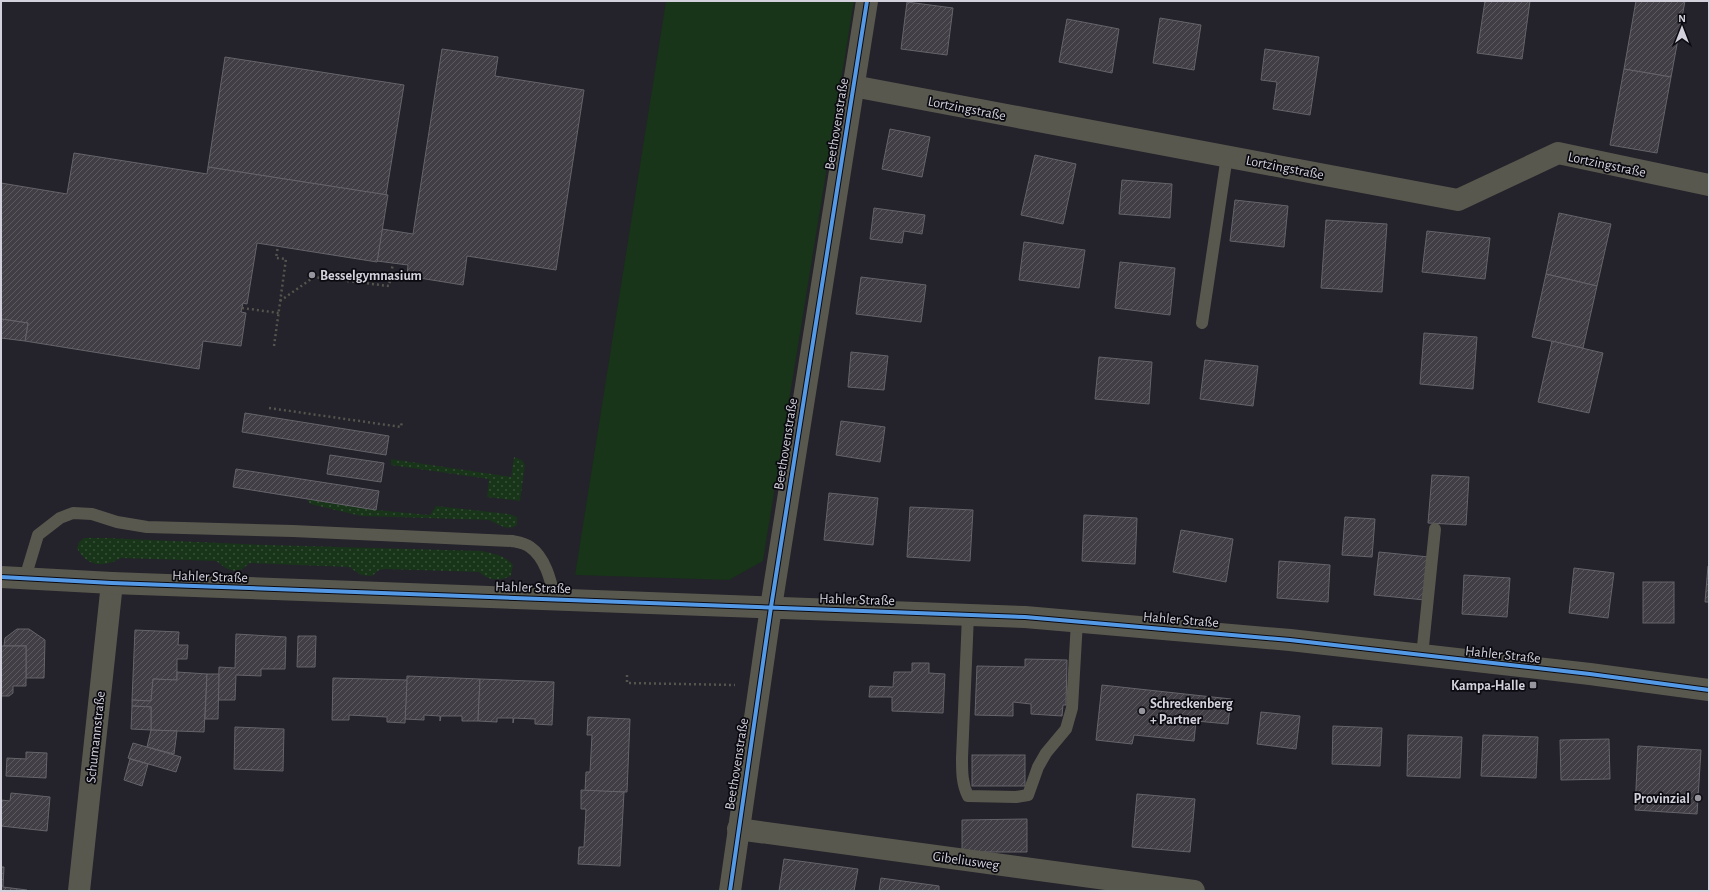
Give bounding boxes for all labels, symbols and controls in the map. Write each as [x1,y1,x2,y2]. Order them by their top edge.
north arrow [1662,8,1702,48]
text: N [1678,13,1686,24]
street label: Beethovenstraße [823,77,851,171]
street label: Lortzingstraße [927,95,1007,123]
street label: Lortzingstraße [1567,150,1647,180]
street label: Lortzingstraße [1245,154,1325,182]
place label: Besselgymnasium [320,269,422,283]
marker: Besselgymnasium [307,270,317,280]
street label: Beethovenstraße [772,397,800,491]
street label: Hahler Straße [172,569,248,585]
street label: Hahler Straße [495,580,571,596]
street label: Hahler Straße [819,592,895,608]
street label: Hahler Straße [1142,610,1219,630]
street label: Hahler Straße [1464,644,1541,666]
place label: Kampa-Halle [1451,679,1525,693]
marker: Kampa-Halle [1528,680,1538,690]
street label: Schumannstraße [84,690,108,784]
place label: Schreckenberg + Partner [1150,697,1234,727]
marker: Schreckenberg + Partner [1137,706,1147,716]
street label: Beethovenstraße [723,717,751,811]
place label: Provinzial [1633,792,1690,806]
marker: Provinzial [1693,793,1703,803]
street label: Gibeliusweg [932,849,1000,873]

